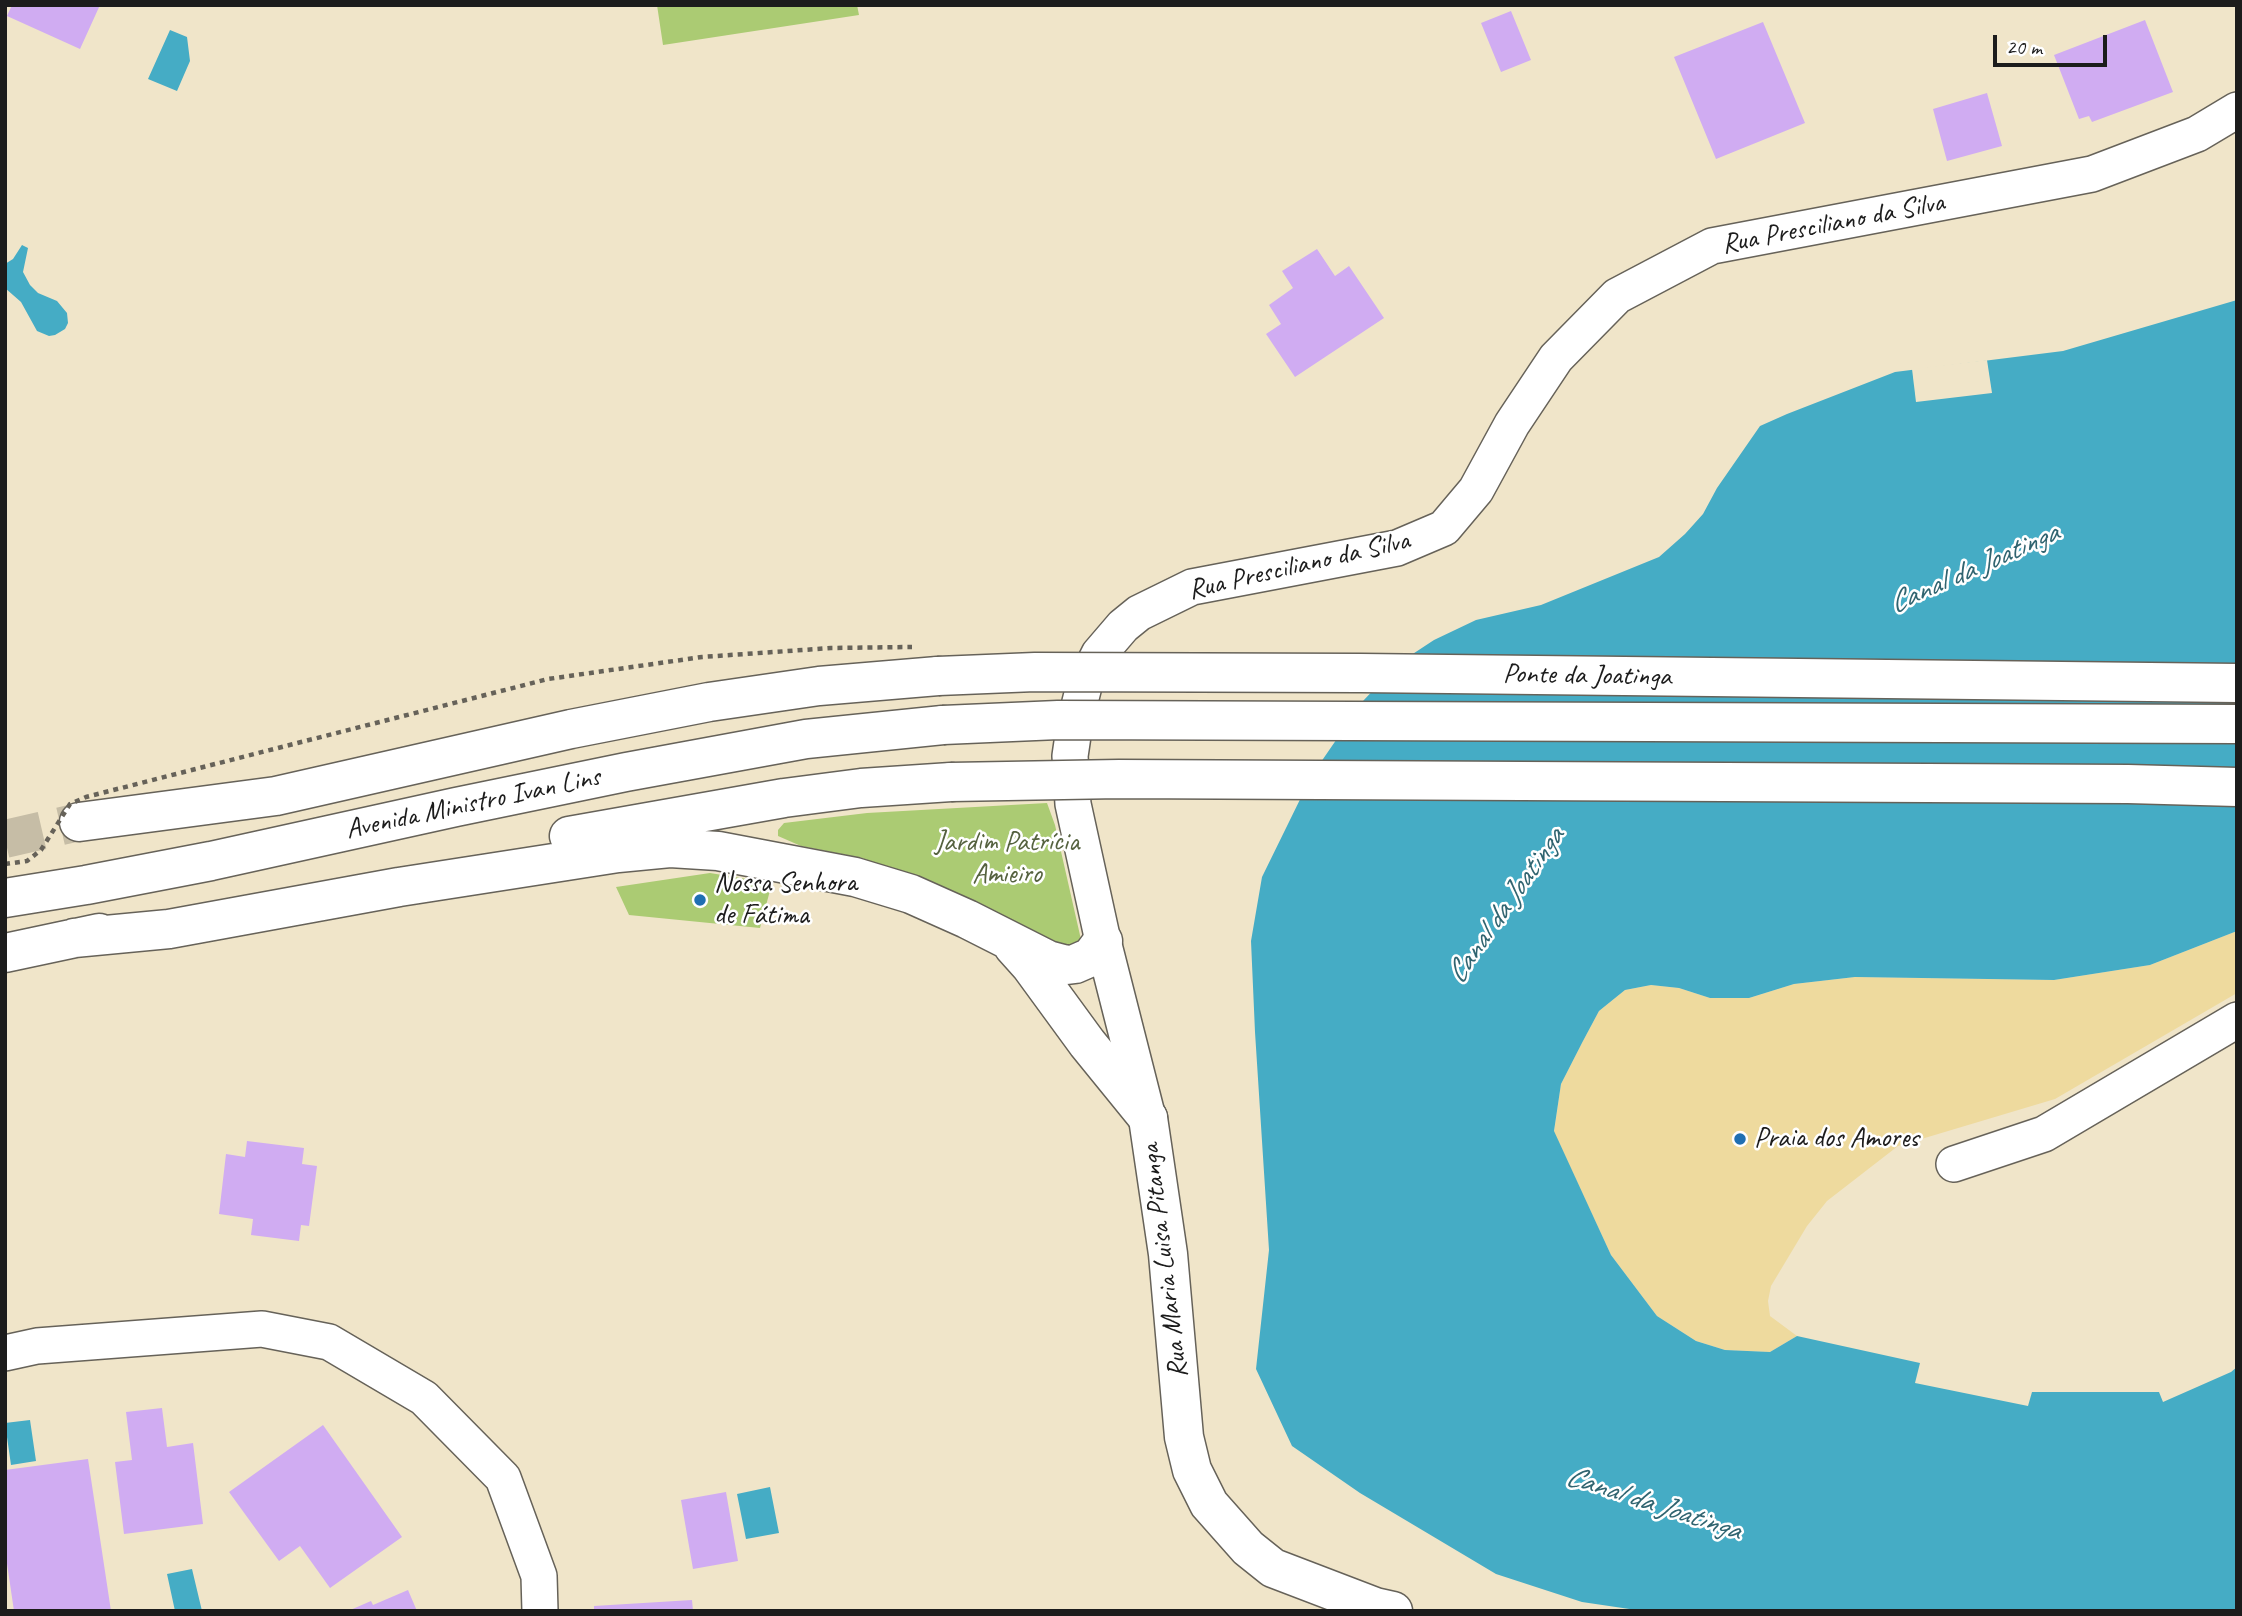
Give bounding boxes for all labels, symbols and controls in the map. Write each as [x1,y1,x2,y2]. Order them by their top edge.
scale bar [1997,21,2111,65]
text: 20 m [2006,34,2042,60]
street label: Rua Presciliano da Silva [1719,186,1947,262]
water label: Canal da Joatinga [1884,516,2064,622]
street label: Rua Presciliano da Silva [1185,524,1413,608]
street label: Ponte da Joatinga [1502,658,1672,694]
street label: Avenida Ministro Ivan Lins [343,761,603,847]
water label: Canal da Joatinga [1439,821,1573,991]
park label: Jardim Patrícia Amieiro [935,826,1079,892]
place label: Nossa Senhora de Fátima [714,867,857,933]
marker: Nossa Senhora de Fátima [692,892,708,908]
place label: Praia dos Amores [1754,1122,1919,1156]
marker: Praia dos Amores [1732,1131,1748,1147]
street label: Rua Maria Luisa Pitanga [1134,1142,1196,1380]
water label: Canal da Joatinga [1561,1459,1745,1549]

